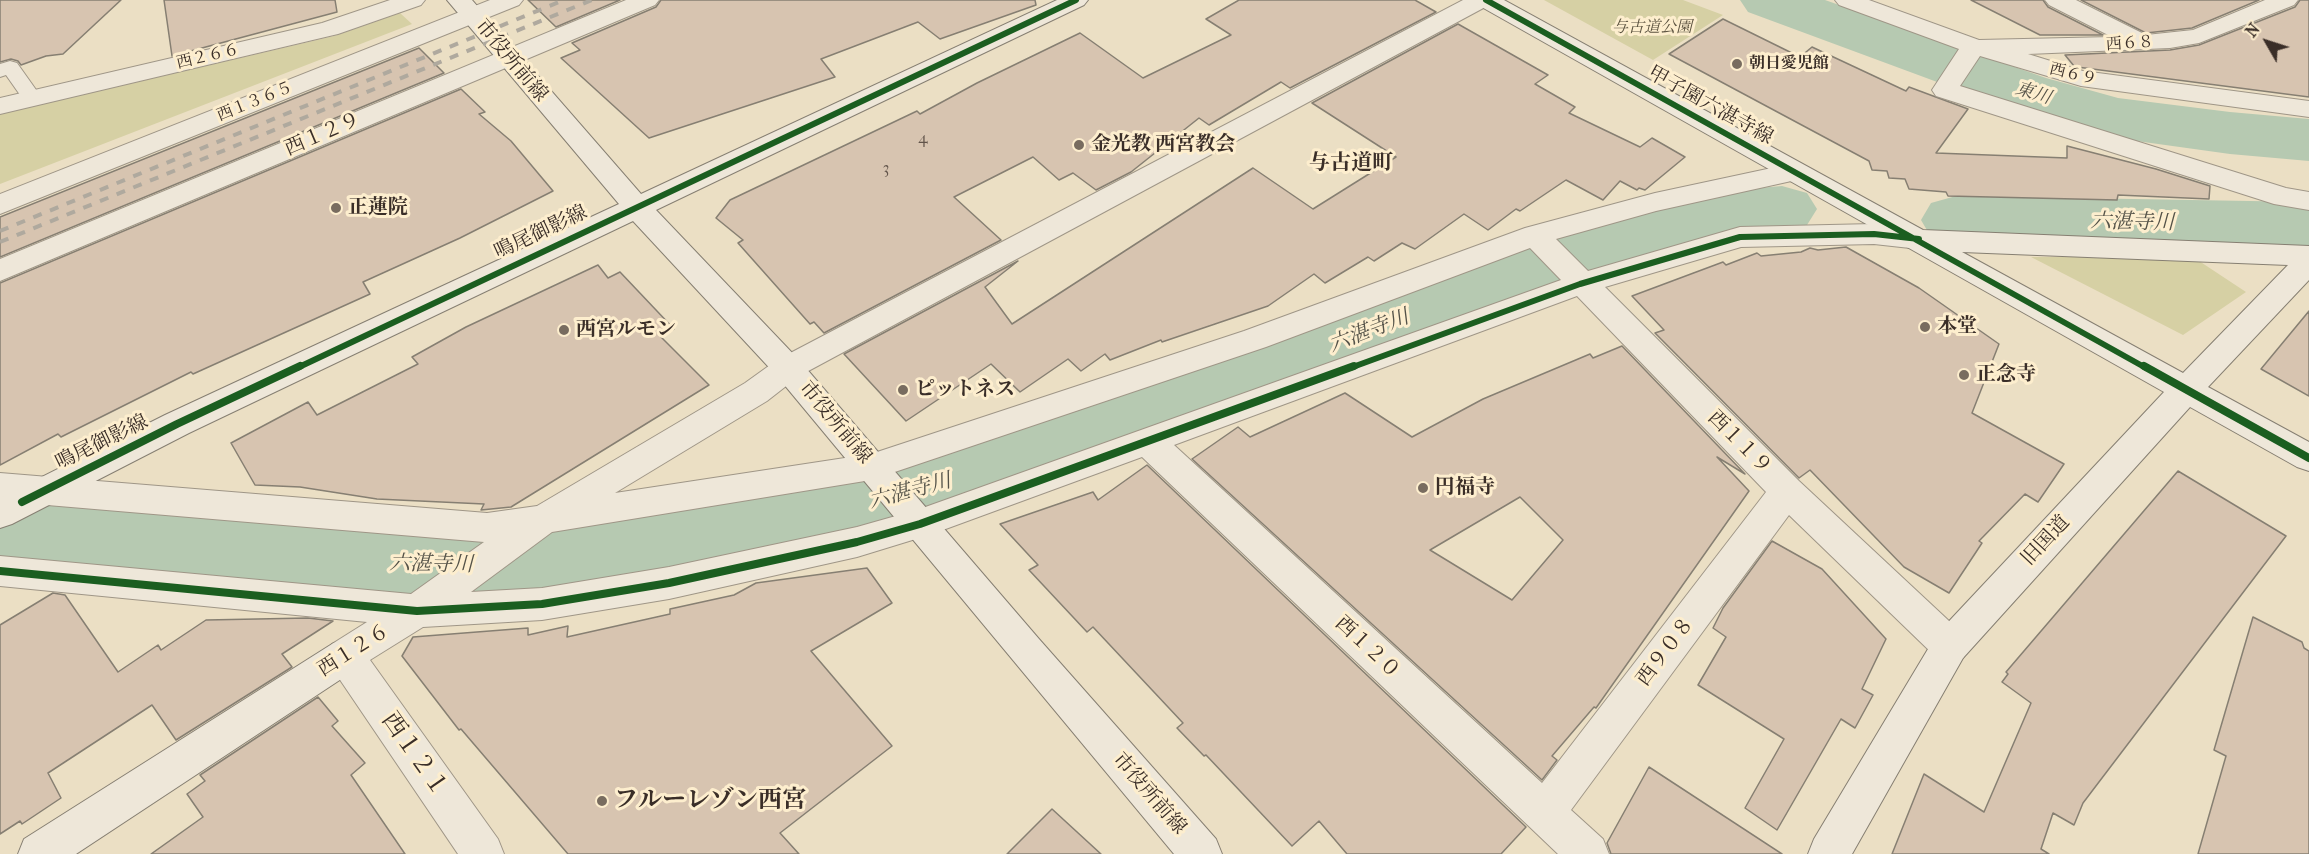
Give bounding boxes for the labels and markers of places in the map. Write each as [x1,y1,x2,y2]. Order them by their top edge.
place label: 朝日愛児館 [1749,54,1829,74]
marker: 朝日愛児館 [1730,57,1744,71]
place label: 金光教 西宮教会 [1091,133,1235,157]
marker: 金光教 西宮教会 [1072,138,1086,152]
place label: 正蓮院 [348,196,408,220]
marker: 正蓮院 [329,201,343,215]
place label: 本堂 [1937,315,1977,339]
place label: 西宮ルモン [576,318,676,342]
marker: 本堂 [1918,320,1932,334]
marker: 西宮ルモン [557,323,571,337]
place label: 正念寺 [1976,363,2036,387]
marker: 正念寺 [1957,368,1971,382]
place label: ピットネス [915,378,1015,402]
marker: ピットネス [896,383,910,397]
place label: 円福寺 [1435,476,1495,500]
marker: 円福寺 [1416,481,1430,495]
place label: フルーレゾン西宮 [614,787,806,815]
marker: フルーレゾン西宮 [595,794,609,808]

